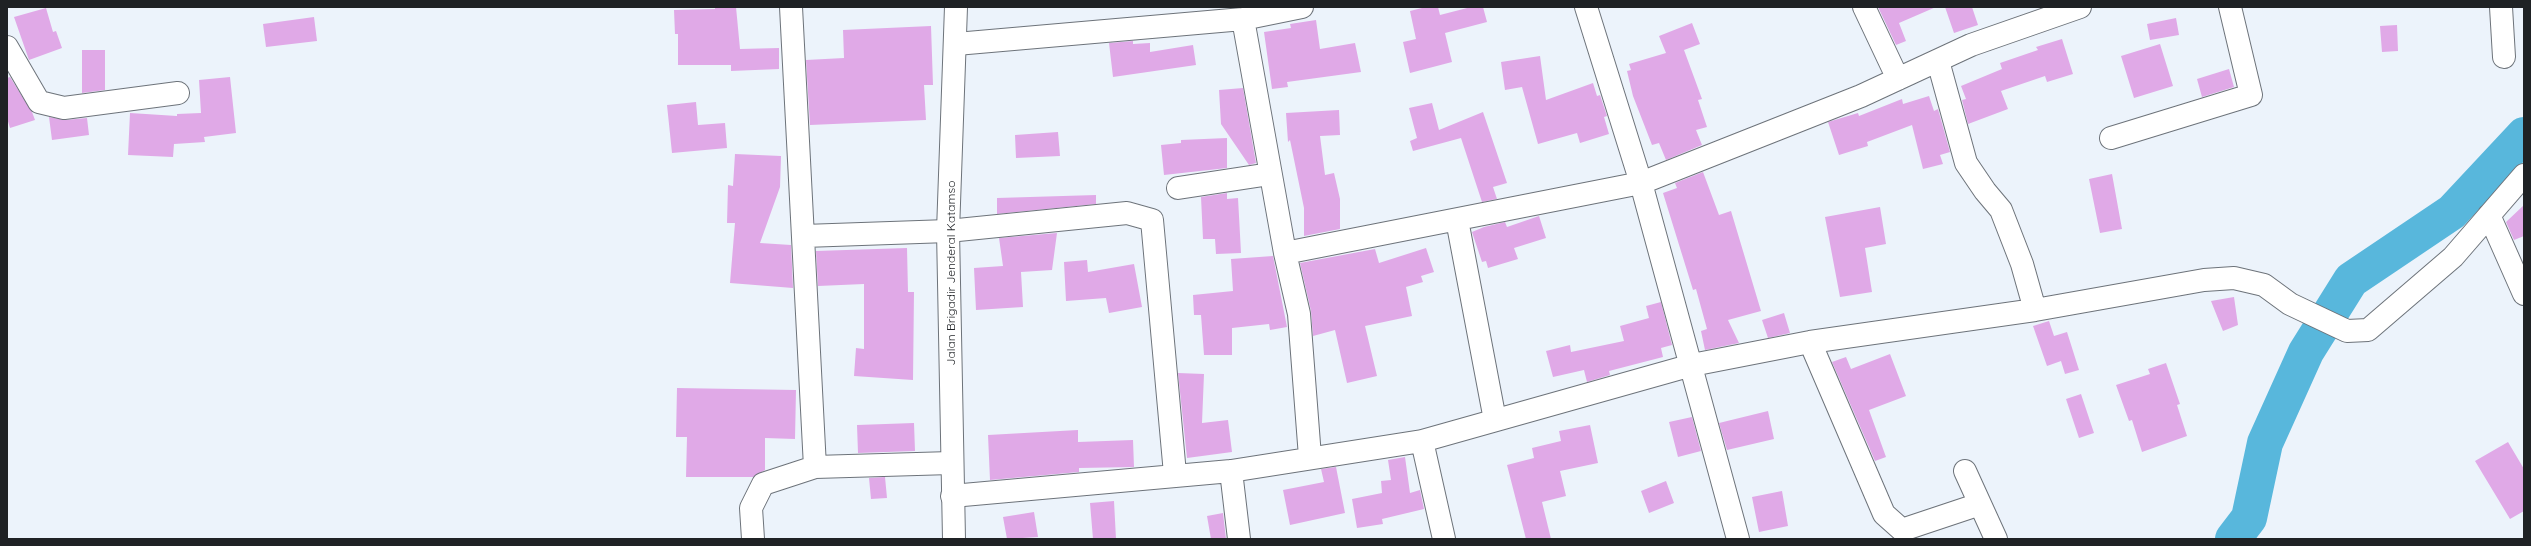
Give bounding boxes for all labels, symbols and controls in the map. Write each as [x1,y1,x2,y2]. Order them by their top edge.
street label: Jalan Brigadir Jenderal Katamso [944,181,958,365]

